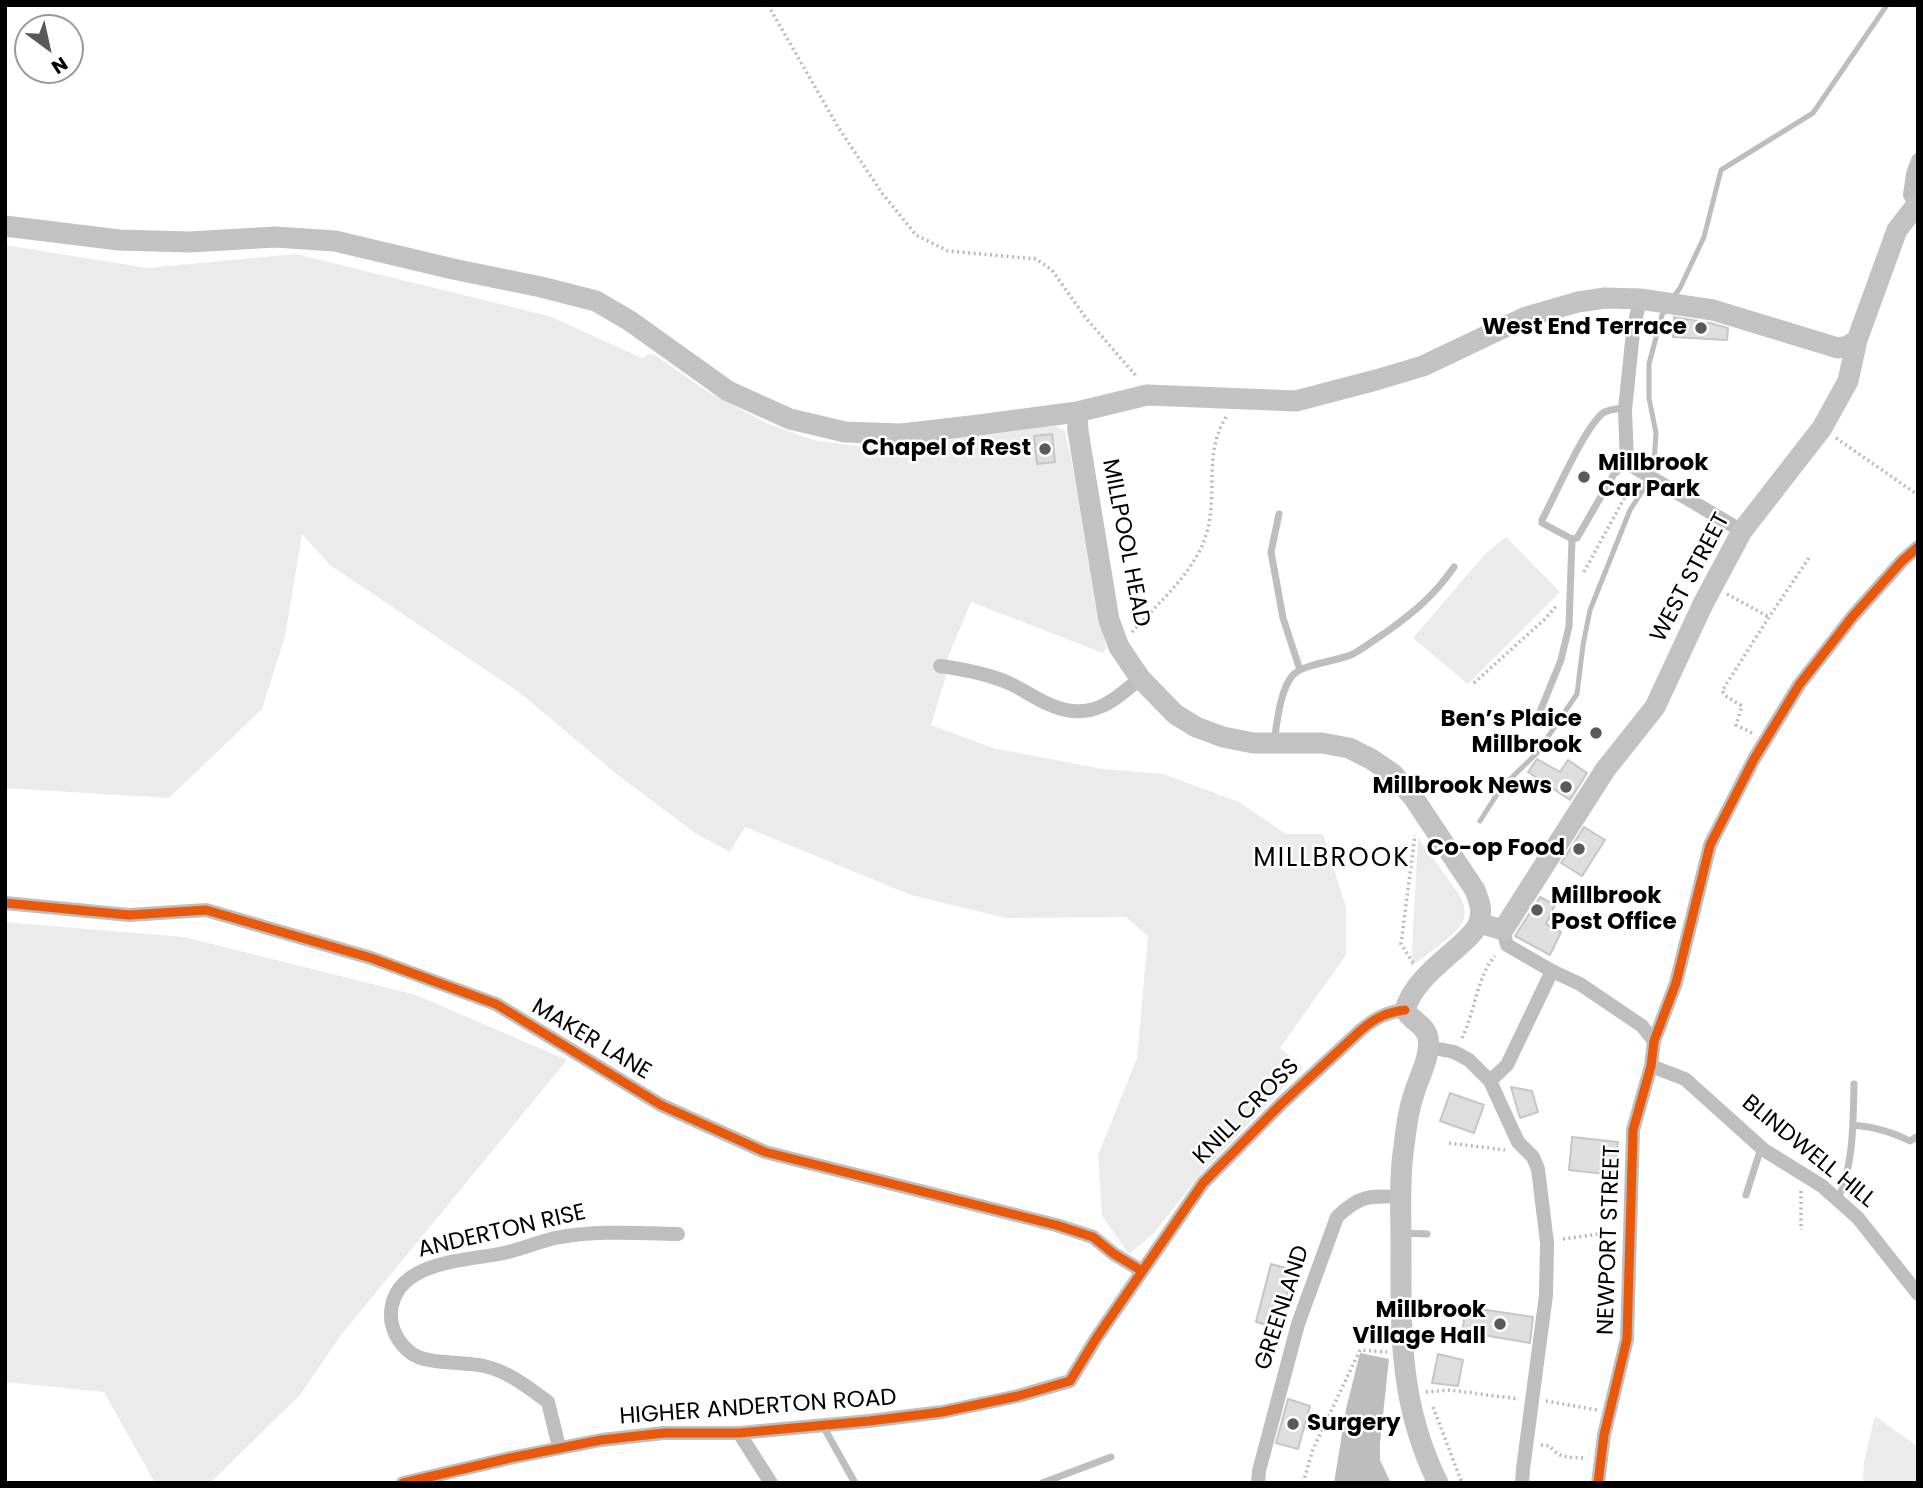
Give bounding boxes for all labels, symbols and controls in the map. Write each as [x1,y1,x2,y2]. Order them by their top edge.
north arrow [14,14,84,84]
text: N [46,50,73,81]
place label: West End Terrace [1482,314,1687,342]
marker: West End Terrace [1693,320,1709,336]
place label: Chapel of Rest [862,435,1031,463]
marker: Chapel of Rest [1037,441,1053,457]
place label: Millbrook Car Park [1598,450,1708,504]
street label: MILLPOOL HEAD [1095,457,1155,629]
marker: Millbrook Car Park [1576,469,1592,485]
street label: WEST STREET [1645,509,1737,647]
place label: Ben’s Plaice Millbrook [1441,706,1582,760]
marker: Ben’s Plaice Millbrook [1588,725,1604,741]
place label: Millbrook News [1372,773,1552,801]
marker: Millbrook News [1558,779,1574,795]
place label: Co-op Food [1427,835,1565,863]
marker: Co-op Food [1571,841,1587,857]
district label: MILLBROOK [1254,843,1410,875]
place label: Millbrook Post Office [1551,883,1677,937]
marker: Millbrook Post Office [1529,902,1545,918]
street label: MAKER LANE [526,994,656,1086]
street label: KNILL CROSS [1188,1053,1306,1171]
street label: BLINDWELL HILL [1736,1090,1880,1214]
street label: NEWPORT STREET [1593,1144,1627,1336]
street label: ANDERTON RISE [415,1199,589,1265]
street label: GREENLAND [1250,1242,1316,1374]
place label: Millbrook Village Hall [1353,1297,1486,1351]
marker: Millbrook Village Hall [1492,1316,1508,1332]
street label: HIGHER ANDERTON ROAD [619,1385,897,1431]
place label: Surgery [1307,1410,1401,1438]
marker: Surgery [1285,1416,1301,1432]

